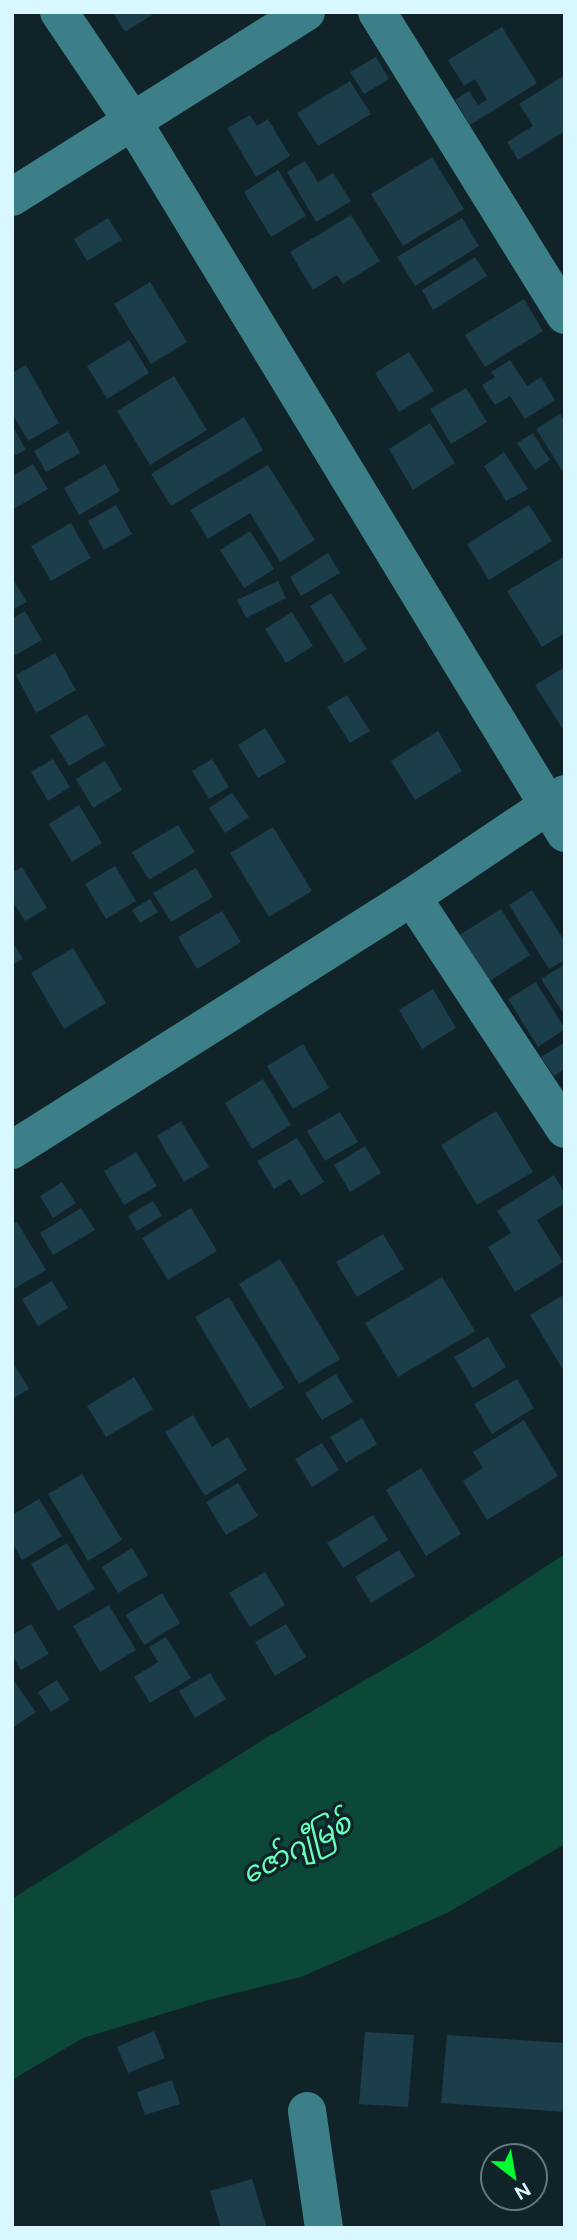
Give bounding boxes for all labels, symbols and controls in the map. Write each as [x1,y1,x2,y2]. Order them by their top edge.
water label: ဇော်ဂျီမြစ် [234,1802,362,1897]
north arrow [479,2142,549,2212]
text: N [510,2178,535,2205]

